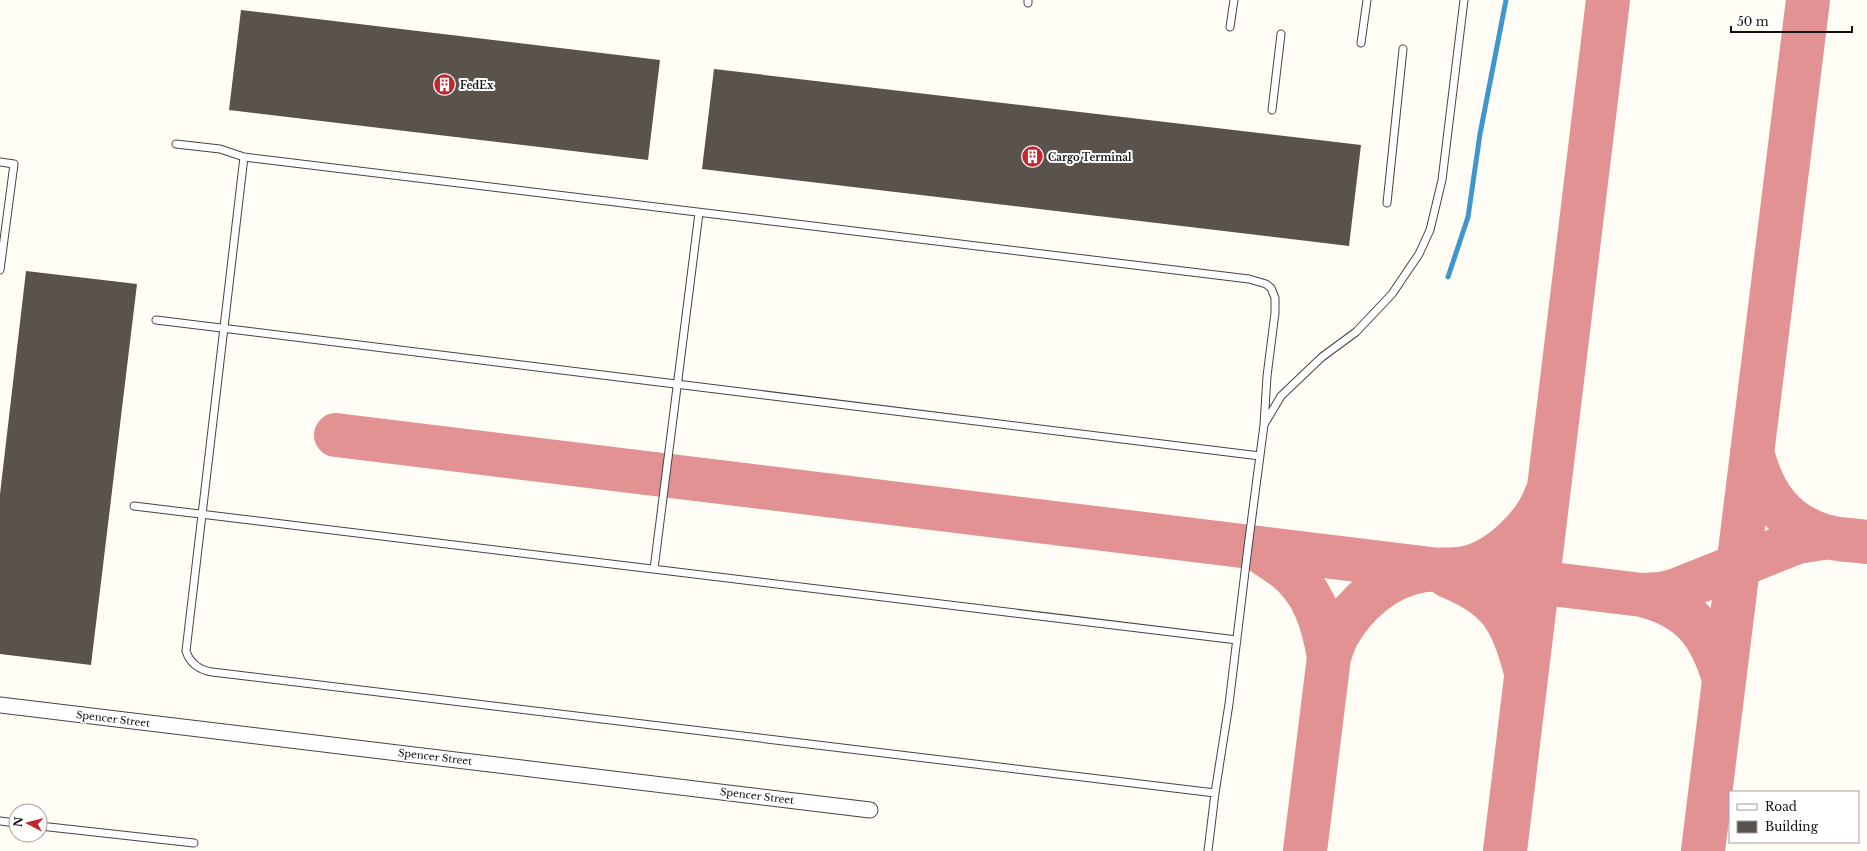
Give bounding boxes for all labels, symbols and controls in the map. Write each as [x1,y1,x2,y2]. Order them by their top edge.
scale bar [1731,8,1852,34]
text: 50 m [1737,14,1769,29]
building icon: FedEx [431,72,457,98]
place label: FedEx [460,79,494,92]
building icon: Cargo Terminal [1019,144,1045,170]
place label: Cargo Terminal [1048,151,1132,164]
street label: Spencer Street [75,708,151,730]
street label: Spencer Street [397,746,473,768]
street label: Spencer Street [719,785,795,807]
legend [1729,791,1859,843]
text: Road [1765,799,1797,814]
north arrow [8,803,48,843]
text: N [10,815,26,828]
text: Building [1765,819,1819,834]

